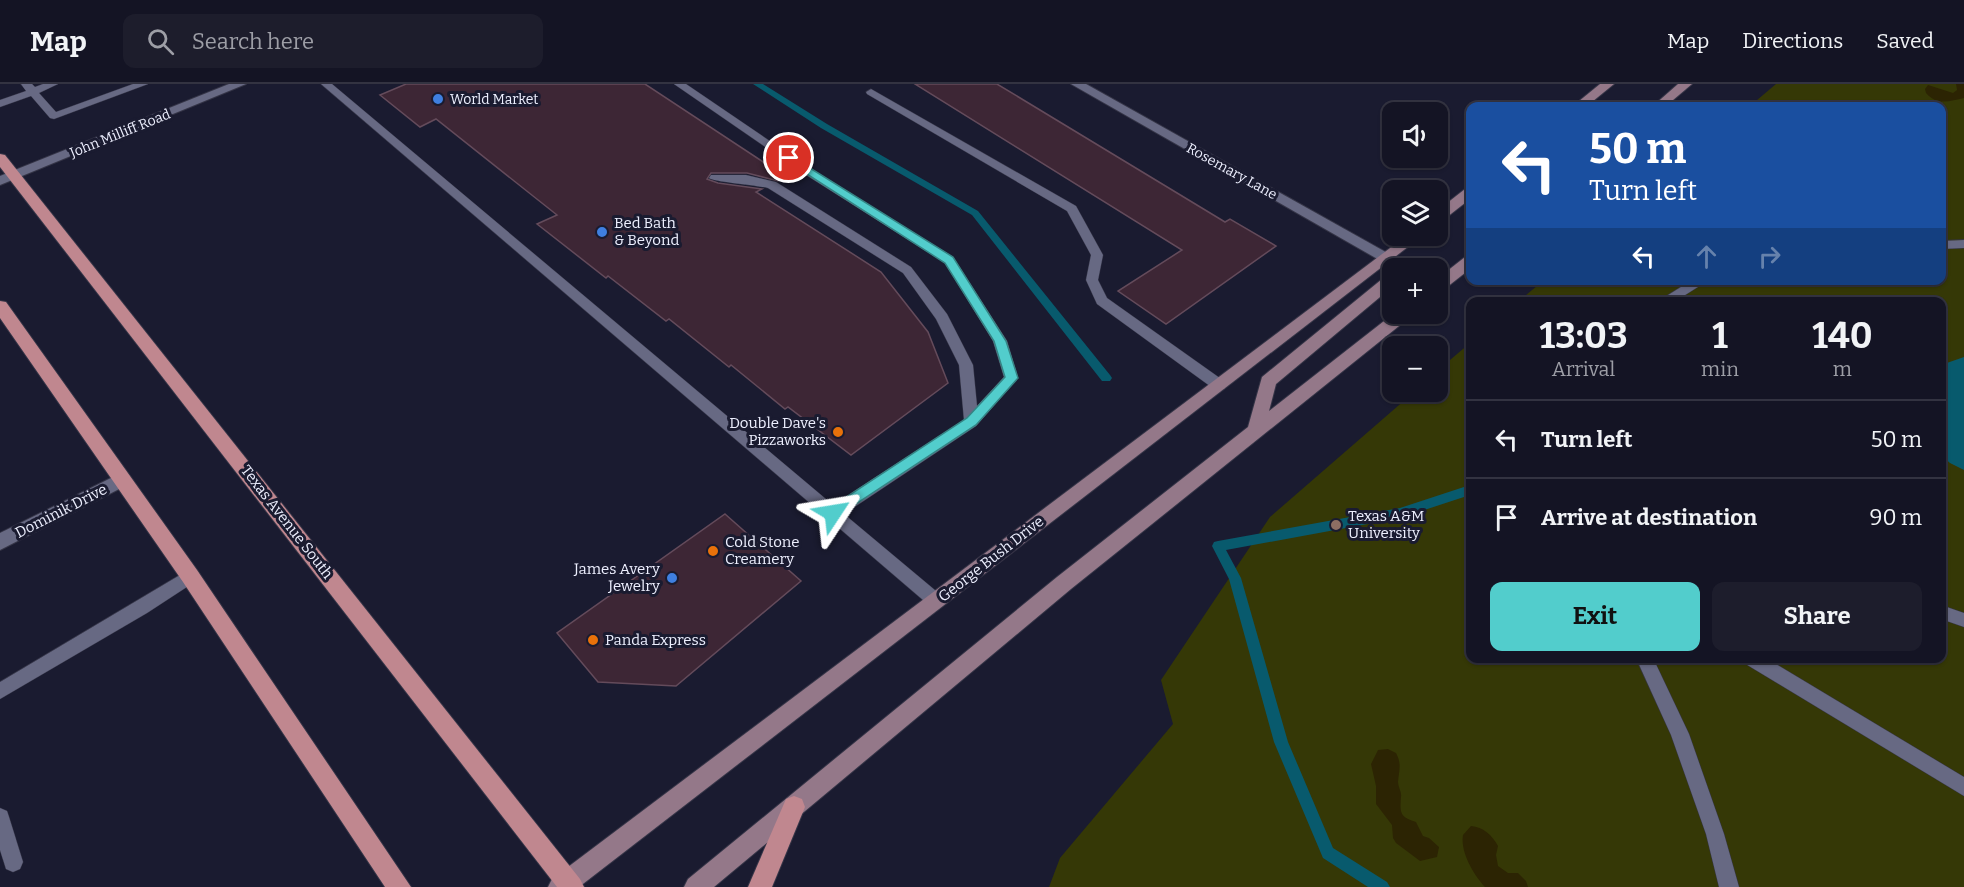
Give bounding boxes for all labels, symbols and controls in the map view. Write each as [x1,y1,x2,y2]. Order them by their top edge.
search box [123,14,543,68]
text: Map [30,25,87,58]
icon: search [144,25,177,58]
text: Search here [192,28,314,55]
text: Map [1667,28,1709,54]
text: Directions [1742,28,1843,54]
text: Saved [1876,28,1934,54]
place label: World Market [450,91,538,108]
marker: World Market [431,92,445,106]
map controls [1382,102,1448,402]
button: sound [1382,102,1448,168]
street label: John Milliff Road [66,106,173,162]
text: 50 m [1589,124,1686,174]
icon: left [1490,126,1568,204]
pin [763,132,814,183]
street label: Rosemary Lane [1184,140,1280,203]
icon: arrive [772,141,805,174]
text: Turn left [1589,175,1697,207]
button: layers [1382,180,1448,246]
place label: Bed Bath & Beyond [614,214,679,249]
marker: Bed Bath & Beyond [595,225,609,239]
icon: left [1627,240,1660,273]
icon: ahead [1690,240,1723,273]
icon: right [1753,240,1786,273]
button: + [1382,258,1448,324]
text: 13:03 [1539,314,1628,358]
text: 1 [1712,314,1728,358]
text: 140 [1812,314,1873,358]
button: − [1382,336,1448,402]
text: Arrival [1552,357,1615,381]
text: min [1701,357,1739,381]
text: m [1833,357,1852,381]
place label: Double Dave's Pizzaworks [729,414,826,449]
icon: left [1490,423,1523,456]
marker: Double Dave's Pizzaworks [831,425,845,439]
text: Turn left [1541,426,1633,453]
text: 50 m [1871,426,1922,453]
street label: Texas Avenue South [237,462,337,583]
street label: Dominik Drive [12,480,110,542]
position arrow [801,481,865,545]
icon: arrive [1490,501,1523,534]
text: Arrive at destination [1541,504,1757,531]
text: 90 m [1870,504,1922,531]
place label: Texas A&M University [1348,507,1424,542]
street label: George Bush Drive [935,512,1047,606]
marker: Texas A&M University [1329,518,1343,532]
place label: Cold Stone Creamery [725,533,799,568]
marker: Cold Stone Creamery [706,544,720,558]
place label: James Avery Jewelry [573,560,660,595]
marker: James Avery Jewelry [665,571,679,585]
button: Exit [1490,582,1700,651]
button: Share [1712,582,1922,651]
place label: Panda Express [605,631,706,649]
marker: Panda Express [586,633,600,647]

